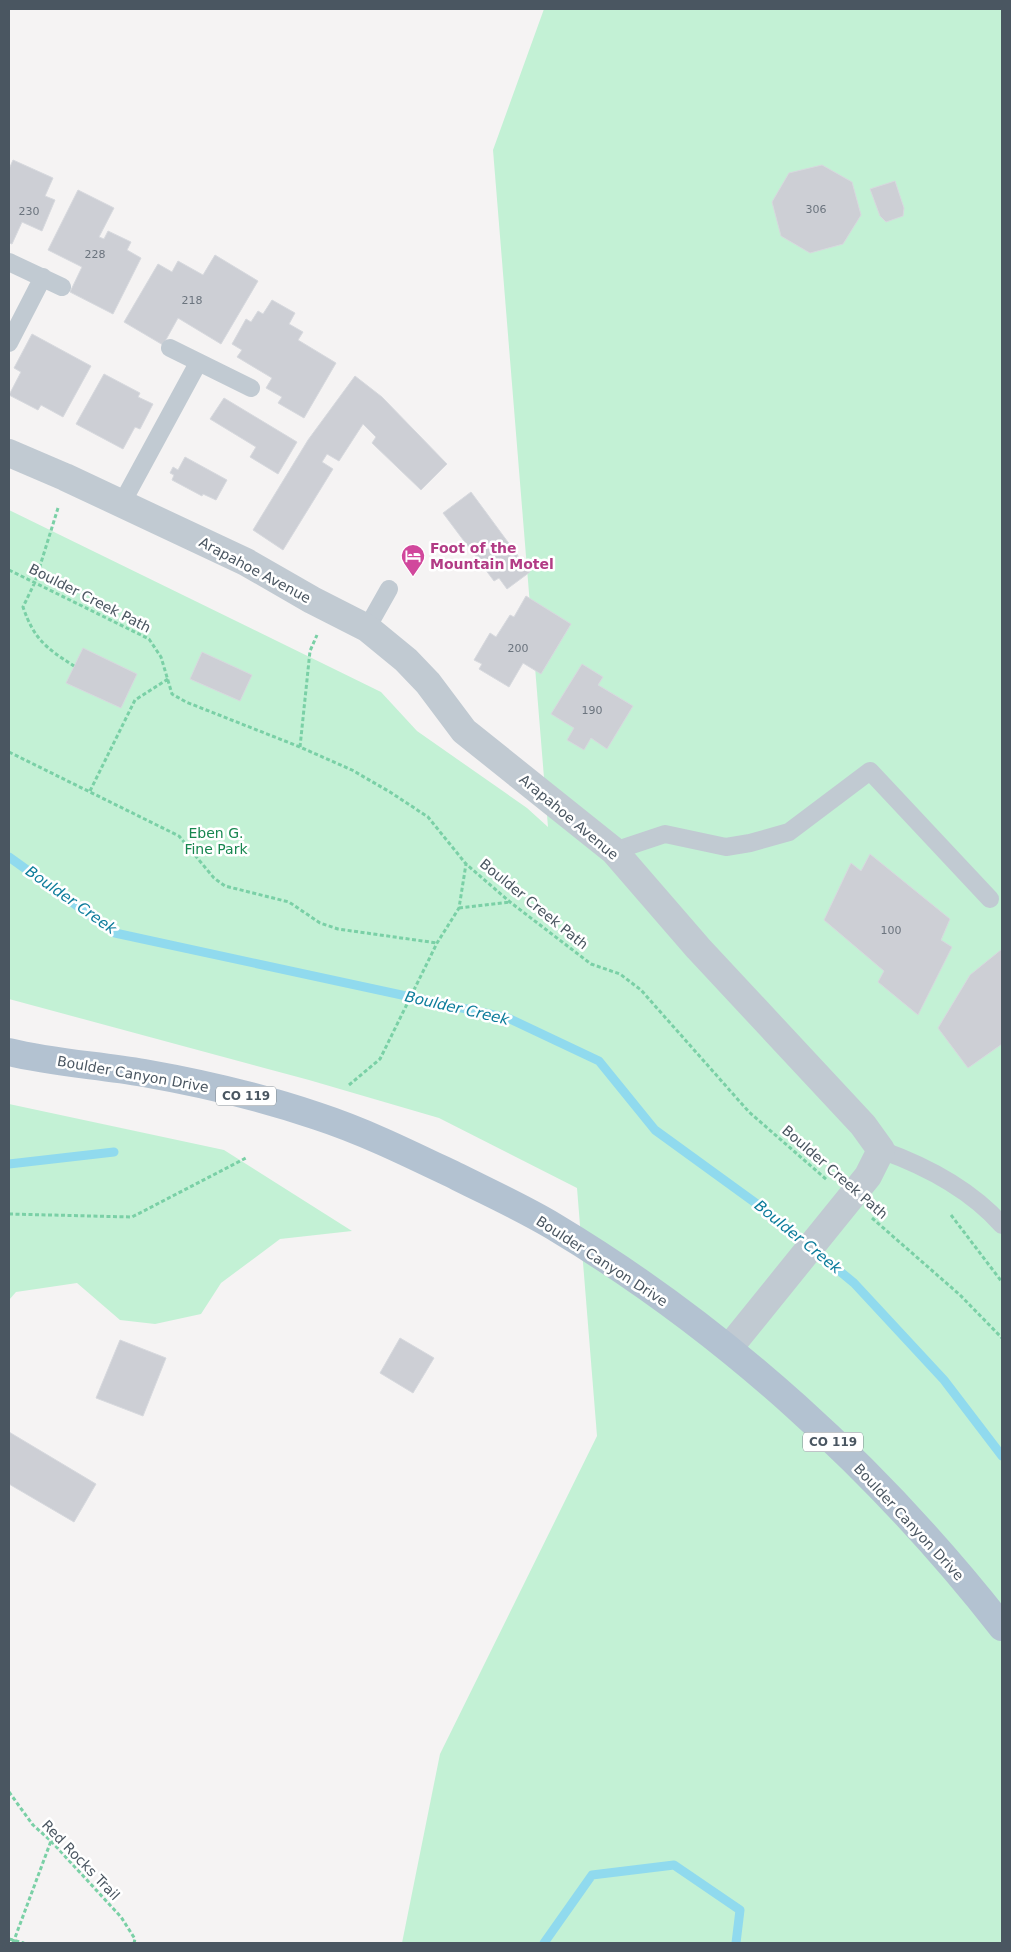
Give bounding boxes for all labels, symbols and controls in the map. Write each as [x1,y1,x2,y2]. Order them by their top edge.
house number: 306 [806,203,827,216]
house number: 230 [19,205,40,218]
house number: 228 [85,248,106,261]
house number: 218 [182,294,203,307]
street label: Arapahoe Avenue [197,534,313,606]
place label: Foot of the Mountain Motel [430,540,554,572]
hotel icon: Foot of the Mountain Motel [400,543,426,577]
street label: Boulder Creek Path [26,560,154,636]
house number: 200 [508,642,529,655]
house number: 190 [582,704,603,717]
street label: Arapahoe Avenue [516,771,622,863]
park label: Eben G. Fine Park [184,825,248,857]
street label: Boulder Creek Path [477,855,591,953]
water label: Boulder Creek [22,862,121,939]
house number: 100 [881,924,902,937]
water label: Boulder Creek [403,987,512,1029]
street label: Boulder Canyon Drive [56,1053,210,1095]
road number: CO 119 [216,1086,276,1106]
street label: Boulder Creek Path [779,1122,891,1222]
water label: Boulder Creek [751,1196,846,1278]
street label: Boulder Canyon Drive [533,1213,671,1309]
road number: CO 119 [803,1432,863,1451]
street label: Boulder Canyon Drive [851,1460,967,1584]
street label: Red Rocks Trail [39,1817,123,1903]

